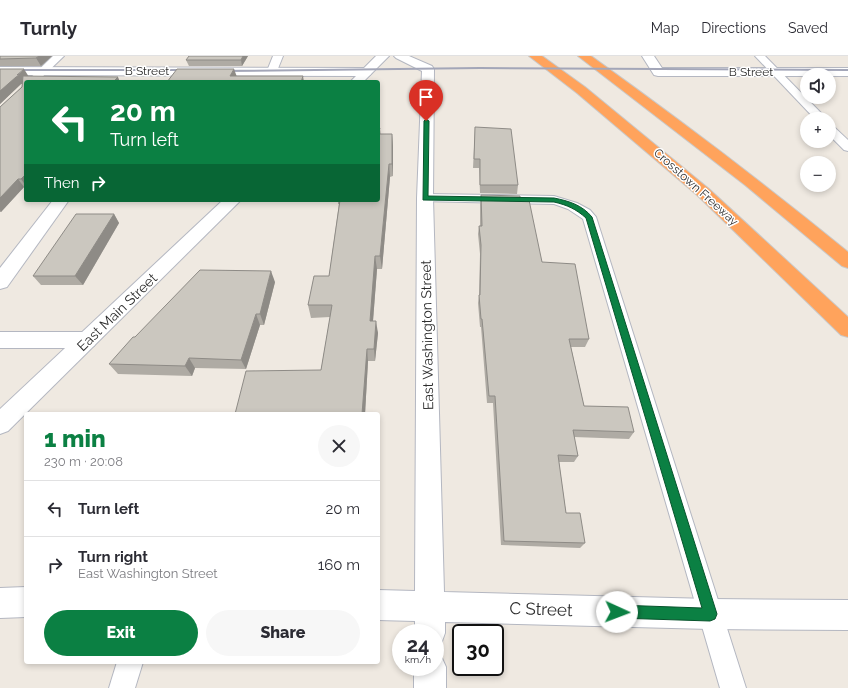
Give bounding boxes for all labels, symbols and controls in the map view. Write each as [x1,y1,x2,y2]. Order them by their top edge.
text: Turnly [20,17,77,39]
text: Map [651,20,679,36]
text: Directions [701,20,766,36]
text: Saved [788,20,828,36]
street label: B Street [125,64,169,78]
street label: B Street [729,65,773,79]
map controls [800,68,836,192]
button: sound [800,68,836,104]
pin [409,80,443,121]
icon: arrive [415,86,437,108]
text: 20 m [110,95,176,128]
icon: left [44,96,96,148]
button: + [800,112,836,148]
text: Turn left [110,129,179,150]
street label: Crosstown Freeway [651,145,741,229]
button: − [800,156,836,192]
icon: right [87,172,109,194]
text: Then [44,174,79,192]
street label: East Washington Street [418,259,436,410]
street label: East Main Street [74,270,160,354]
text: 1 min [44,424,106,453]
button: close [318,425,360,467]
text: 230 m · 20:08 [44,454,123,469]
icon: left [44,498,66,520]
text: Turn left [78,500,139,518]
text: 20 m [325,500,360,518]
text: Turn right [78,548,148,566]
icon: right [44,554,66,576]
text: 160 m [318,556,360,574]
text: East Washington Street [78,566,218,581]
position arrow [596,591,638,633]
street label: C Street [509,598,573,620]
button: Exit [44,610,198,656]
button: Share [206,610,360,656]
speed limit sign: 30 [452,624,504,676]
text: 24 [407,633,429,657]
text: km/h [405,654,431,665]

